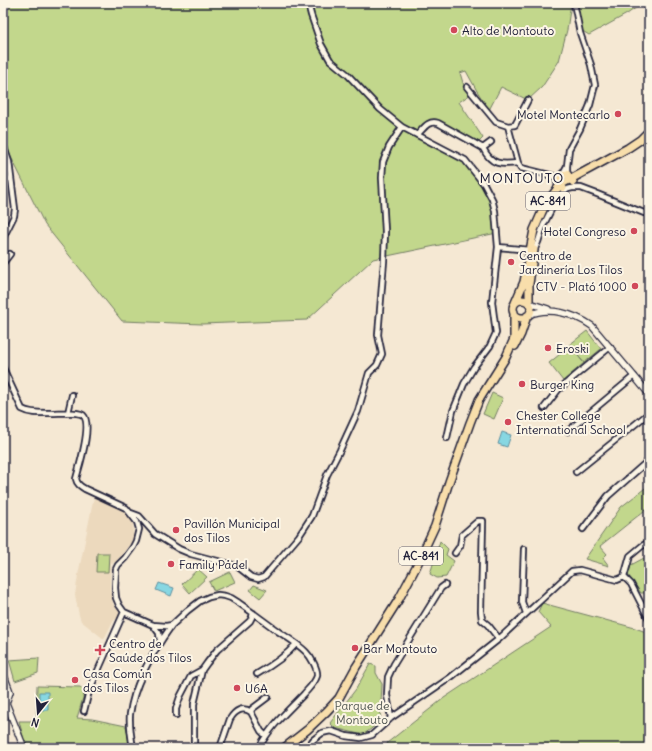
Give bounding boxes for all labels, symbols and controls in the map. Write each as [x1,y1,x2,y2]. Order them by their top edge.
place label: Alto de Montouto [462,23,554,38]
marker: Alto de Montouto [449,25,459,35]
place label: Motel Montecarlo [517,107,610,122]
marker: Motel Montecarlo [613,109,623,119]
district label: MONTOUTO [480,169,564,187]
road number: AC-841 [526,192,570,210]
place label: Hotel Congreso [543,224,626,239]
marker: Hotel Congreso [629,226,639,236]
place label: Centro de Jardinería Los Tilos [519,248,622,277]
marker: Centro de Jardinería Los Tilos [506,257,516,267]
place label: CTV - Plató 1000 [536,279,627,294]
marker: CTV - Plató 1000 [630,281,640,291]
place label: Eroski [556,341,589,356]
marker: Eroski [543,343,553,353]
place label: Burger King [530,377,594,392]
marker: Burger King [517,379,527,389]
place label: Chester College International School [516,408,626,437]
marker: Chester College International School [503,417,513,427]
place label: Pavillón Municipal dos Tilos [184,516,280,545]
marker: Pavillón Municipal dos Tilos [171,525,181,535]
road number: AC-841 [399,547,443,565]
place label: Family Pádel [179,557,248,572]
marker: Family Pádel [166,559,176,569]
place label: Centro de Saúde dos Tilos [109,636,192,665]
place label: Bar Montouto [363,641,438,656]
marker: Bar Montouto [350,643,360,653]
marker: Centro de Saúde dos Tilos [94,644,106,656]
place label: Casa Común dos Tilos [83,666,152,695]
marker: Casa Común dos Tilos [70,675,80,685]
place label: U6A [245,681,268,696]
marker: U6A [232,683,242,693]
north arrow [18,693,58,733]
park label: Parque de Montouto [335,698,389,727]
text: N [29,715,41,730]

